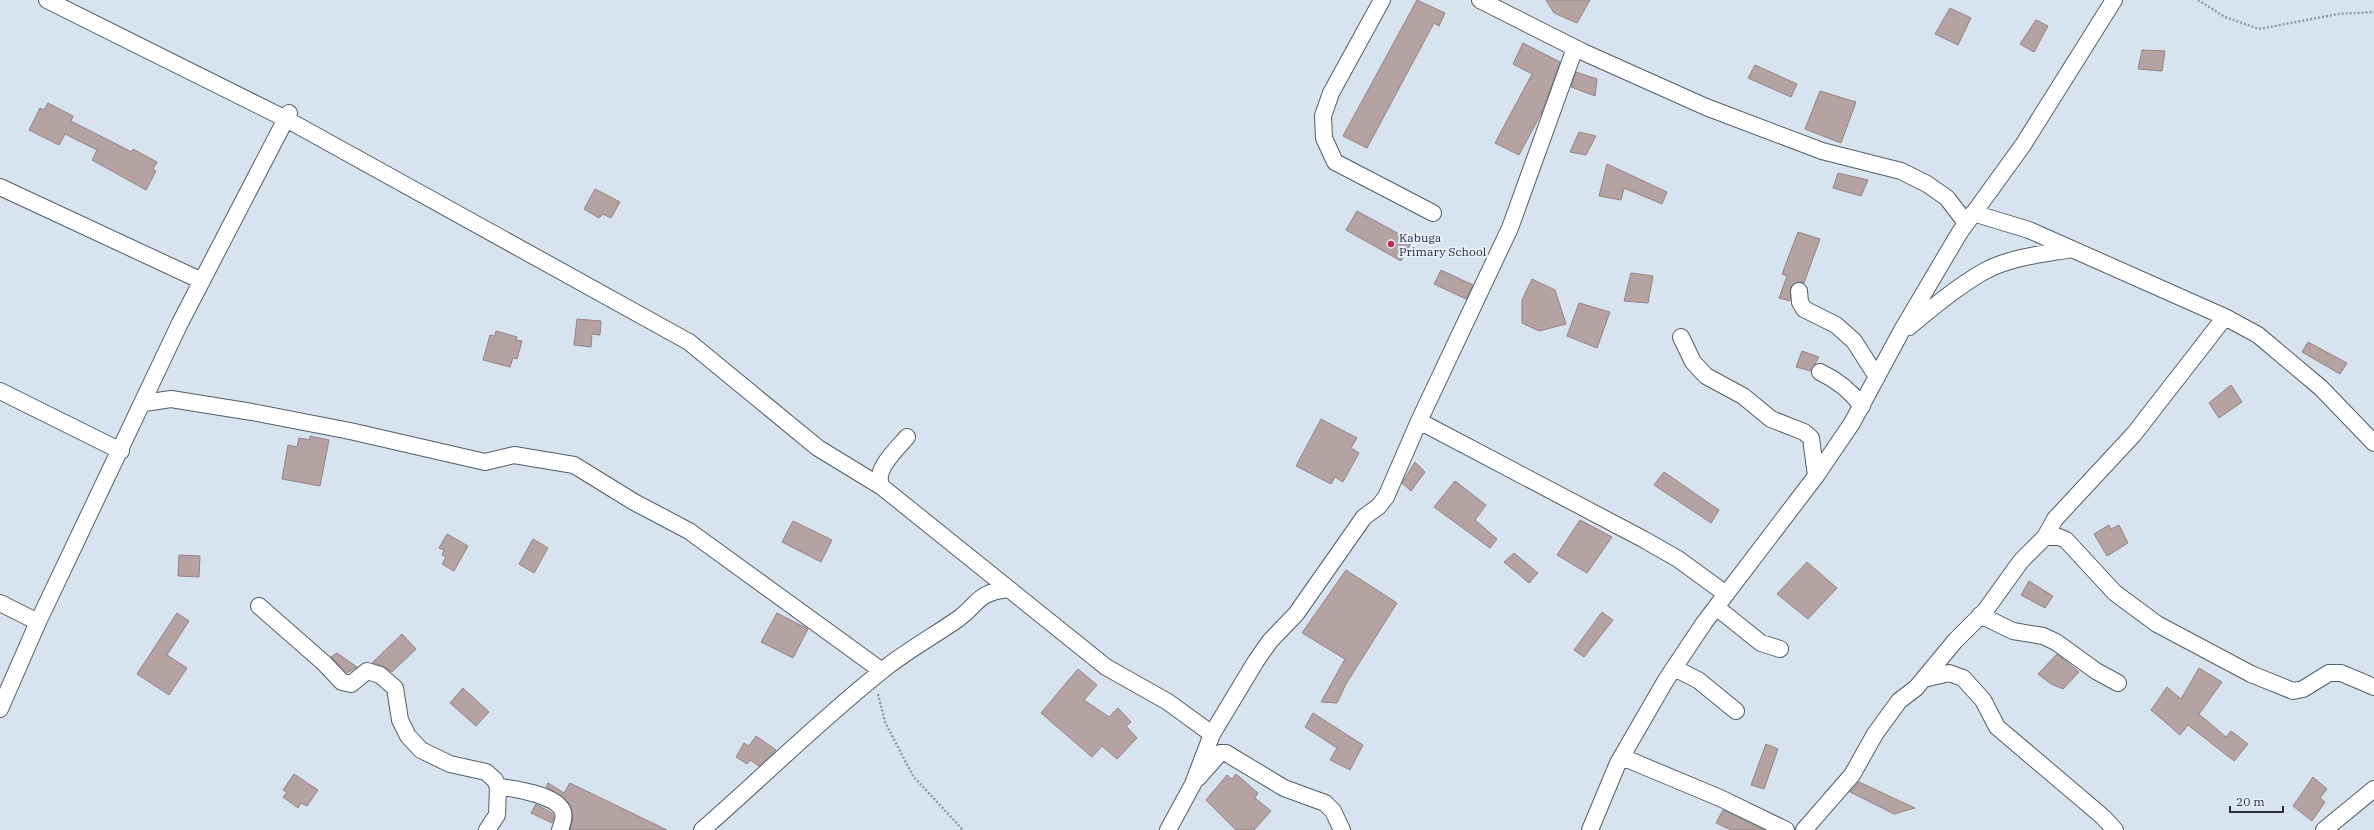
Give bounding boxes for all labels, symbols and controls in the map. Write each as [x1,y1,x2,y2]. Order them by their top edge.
place label: Kabuga Primary School [1399,230,1487,259]
marker: Kabuga Primary School [1386,239,1396,249]
scale bar [2230,788,2283,814]
text: 20 m [2236,794,2265,809]

